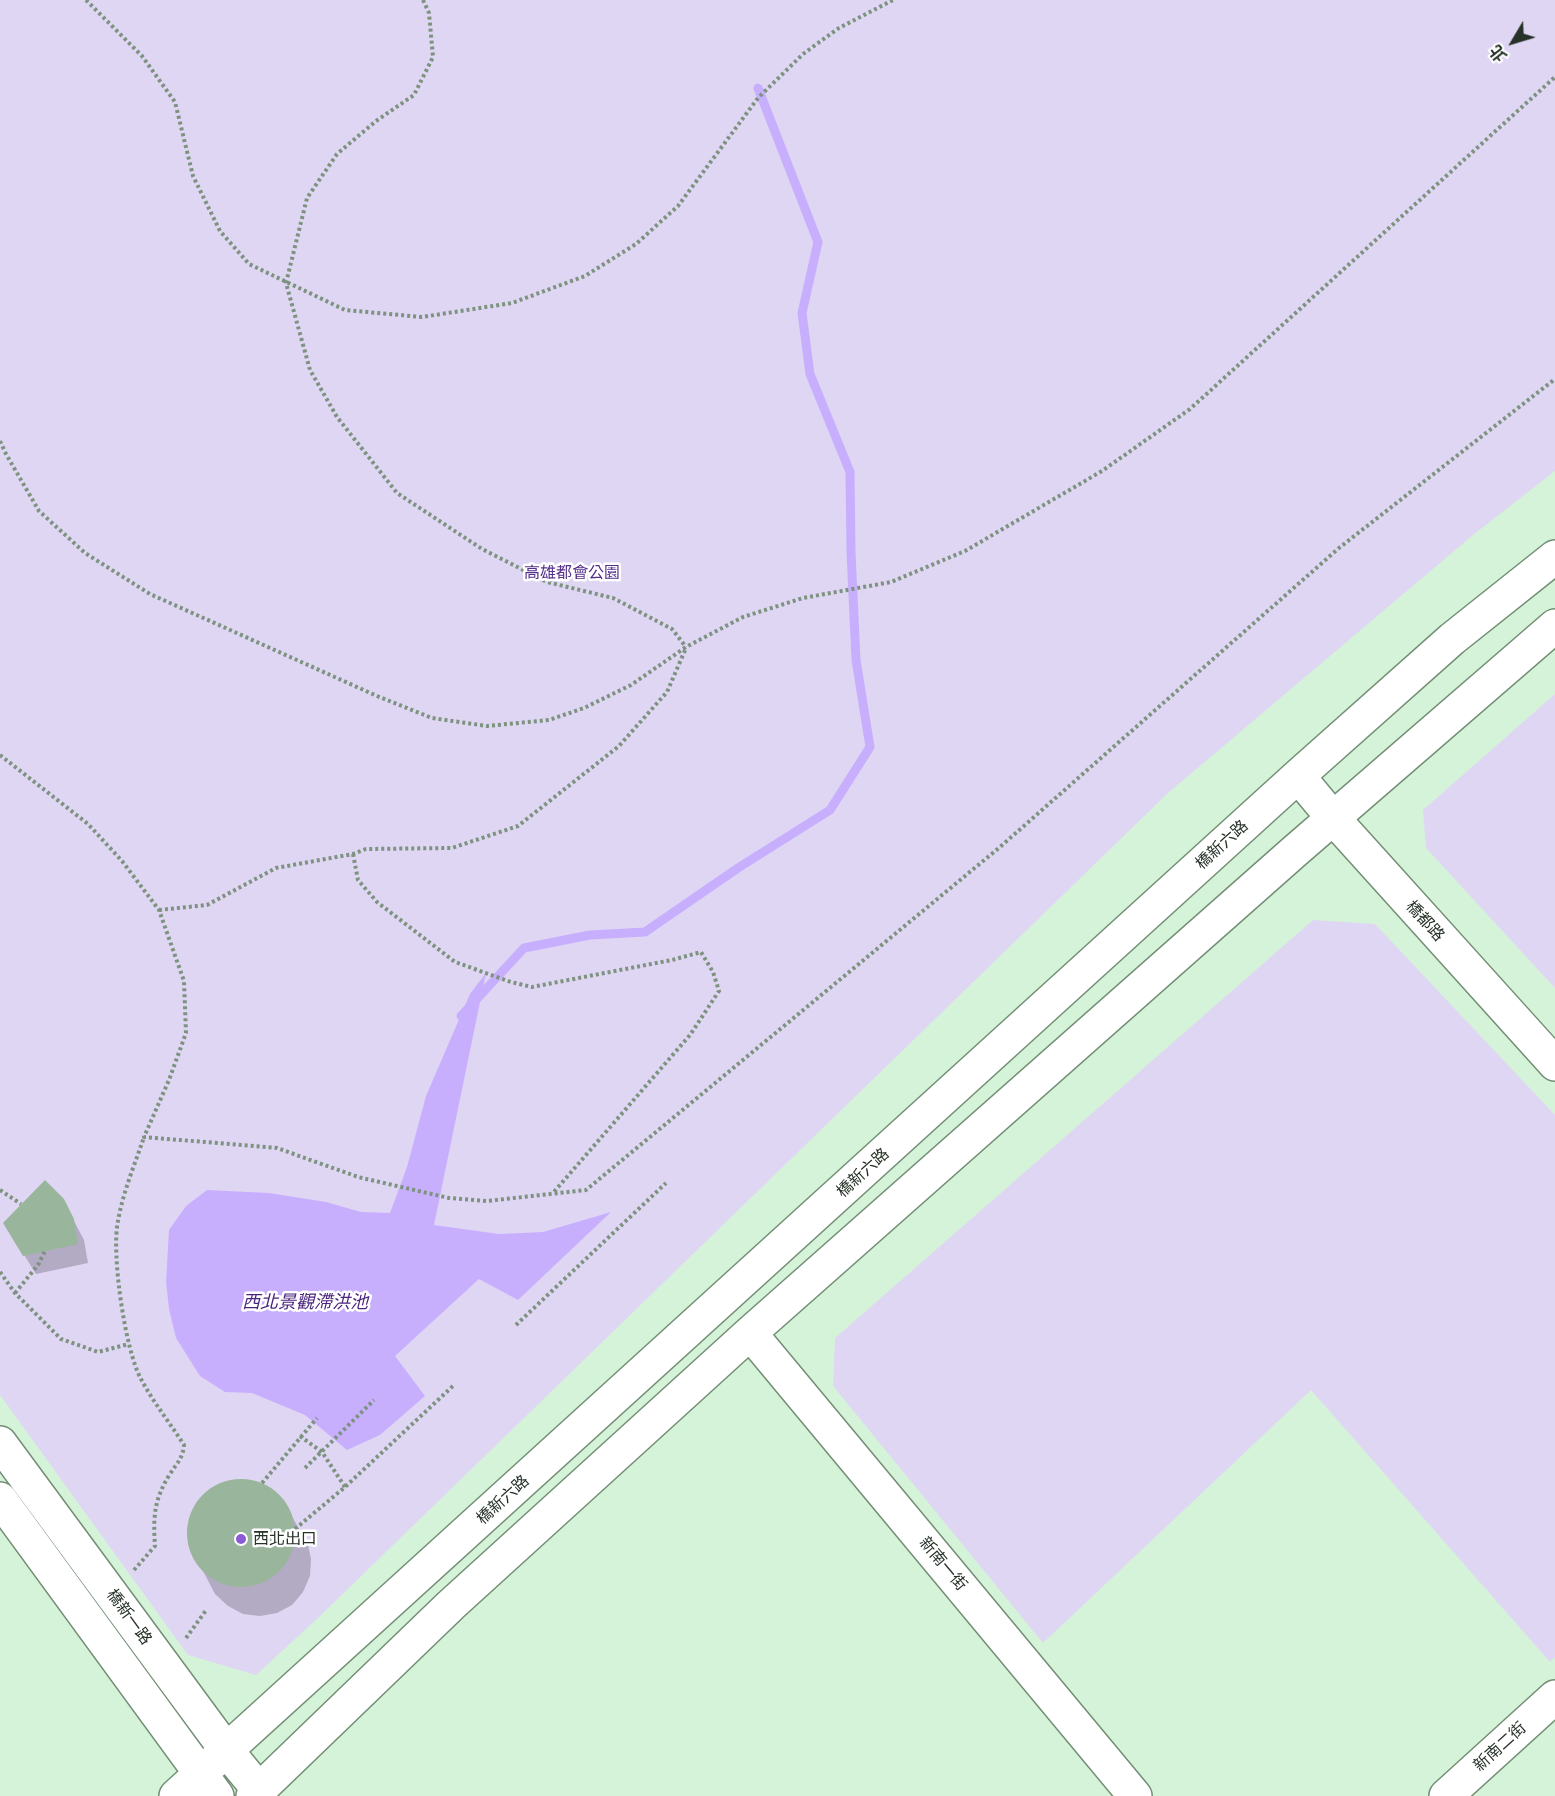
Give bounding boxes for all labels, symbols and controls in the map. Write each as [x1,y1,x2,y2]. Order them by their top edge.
north arrow [1483,12,1543,72]
text: 北 [1486,41,1511,66]
park label: 高雄都會公園 [524,563,620,583]
street label: 橋新六路 [1192,816,1252,874]
street label: 橋都路 [1402,897,1448,945]
street label: 橋新六路 [833,1144,893,1202]
water label: 西北景觀滯洪池 [242,1292,368,1314]
street label: 橋新六路 [473,1471,533,1529]
place label: 西北出口 [253,1529,317,1549]
marker: 西北出口 [234,1532,248,1546]
street label: 新南一街 [915,1533,971,1595]
street label: 橋新一路 [102,1585,156,1649]
street label: 新南二街 [1470,1718,1530,1776]

